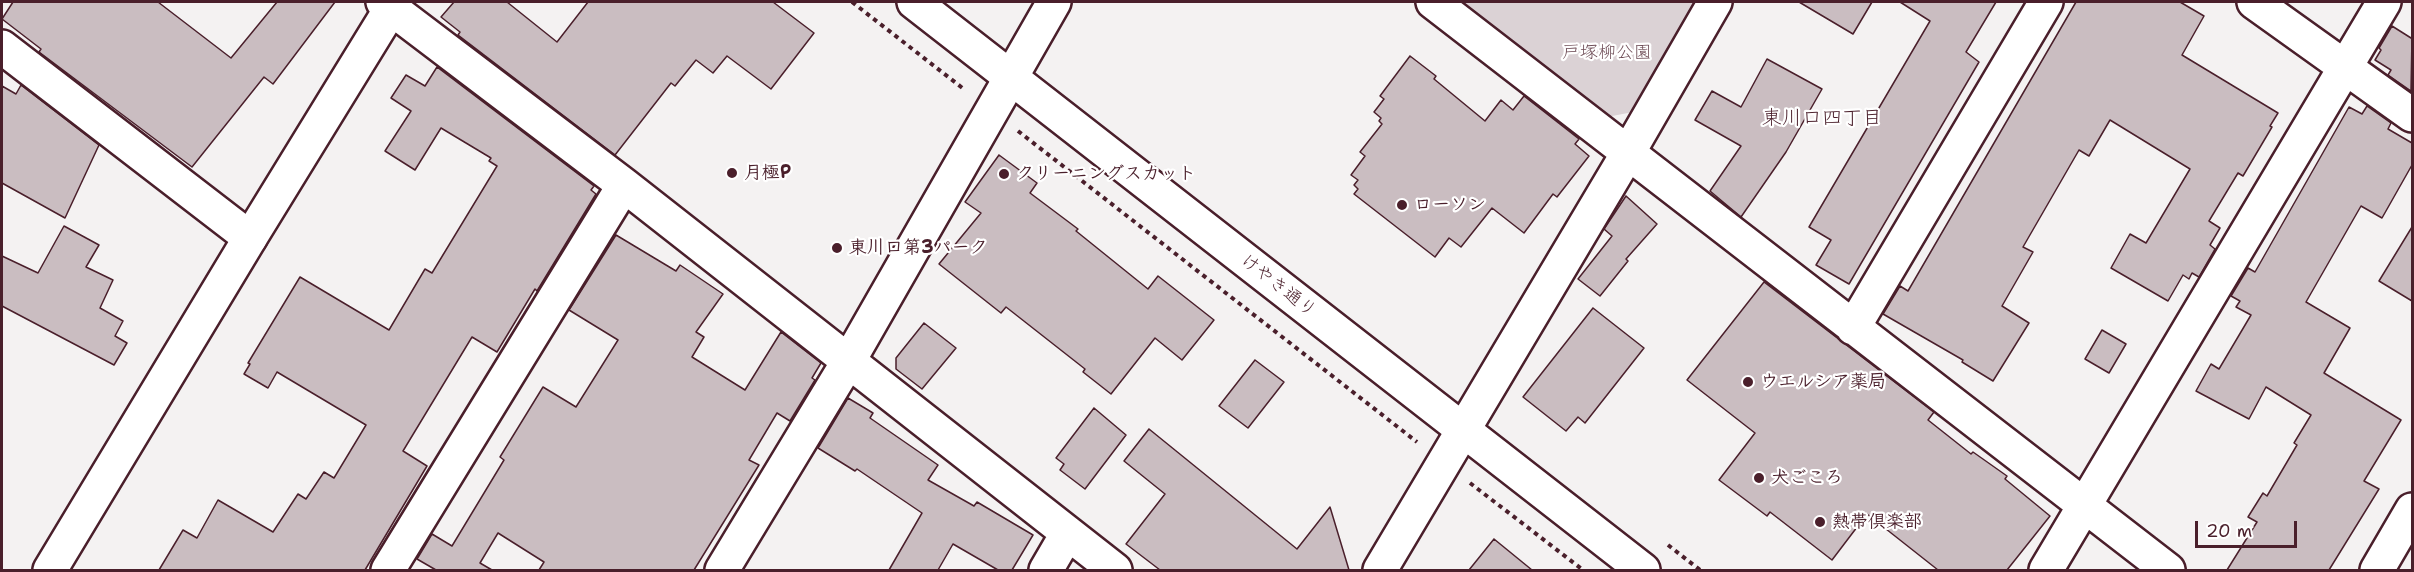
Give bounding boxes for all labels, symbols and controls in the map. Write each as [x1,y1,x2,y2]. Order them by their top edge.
park label: 戸塚柳公園 [1562,42,1652,64]
district label: 東川口四丁目 [1762,107,1882,131]
place label: 月極P [744,162,791,184]
place label: クリーニングスカット [1016,163,1196,185]
marker: 月極P [725,166,739,180]
marker: クリーニングスカット [997,167,1011,181]
place label: ローソン [1414,194,1486,216]
marker: ローソン [1395,198,1409,212]
place label: 東川口第3パーク [849,237,988,259]
marker: 東川口第3パーク [830,241,844,255]
street label: けやき通り [1236,250,1320,322]
place label: ウエルシア薬局 [1760,371,1886,393]
marker: ウエルシア薬局 [1741,375,1755,389]
place label: 犬ごころ [1771,467,1843,489]
marker: 犬ごころ [1752,471,1766,485]
scale bar [2198,509,2300,547]
place label: 熱帯倶楽部 [1832,511,1922,533]
marker: 熱帯倶楽部 [1813,515,1827,529]
text: 20 m [2206,519,2252,543]

